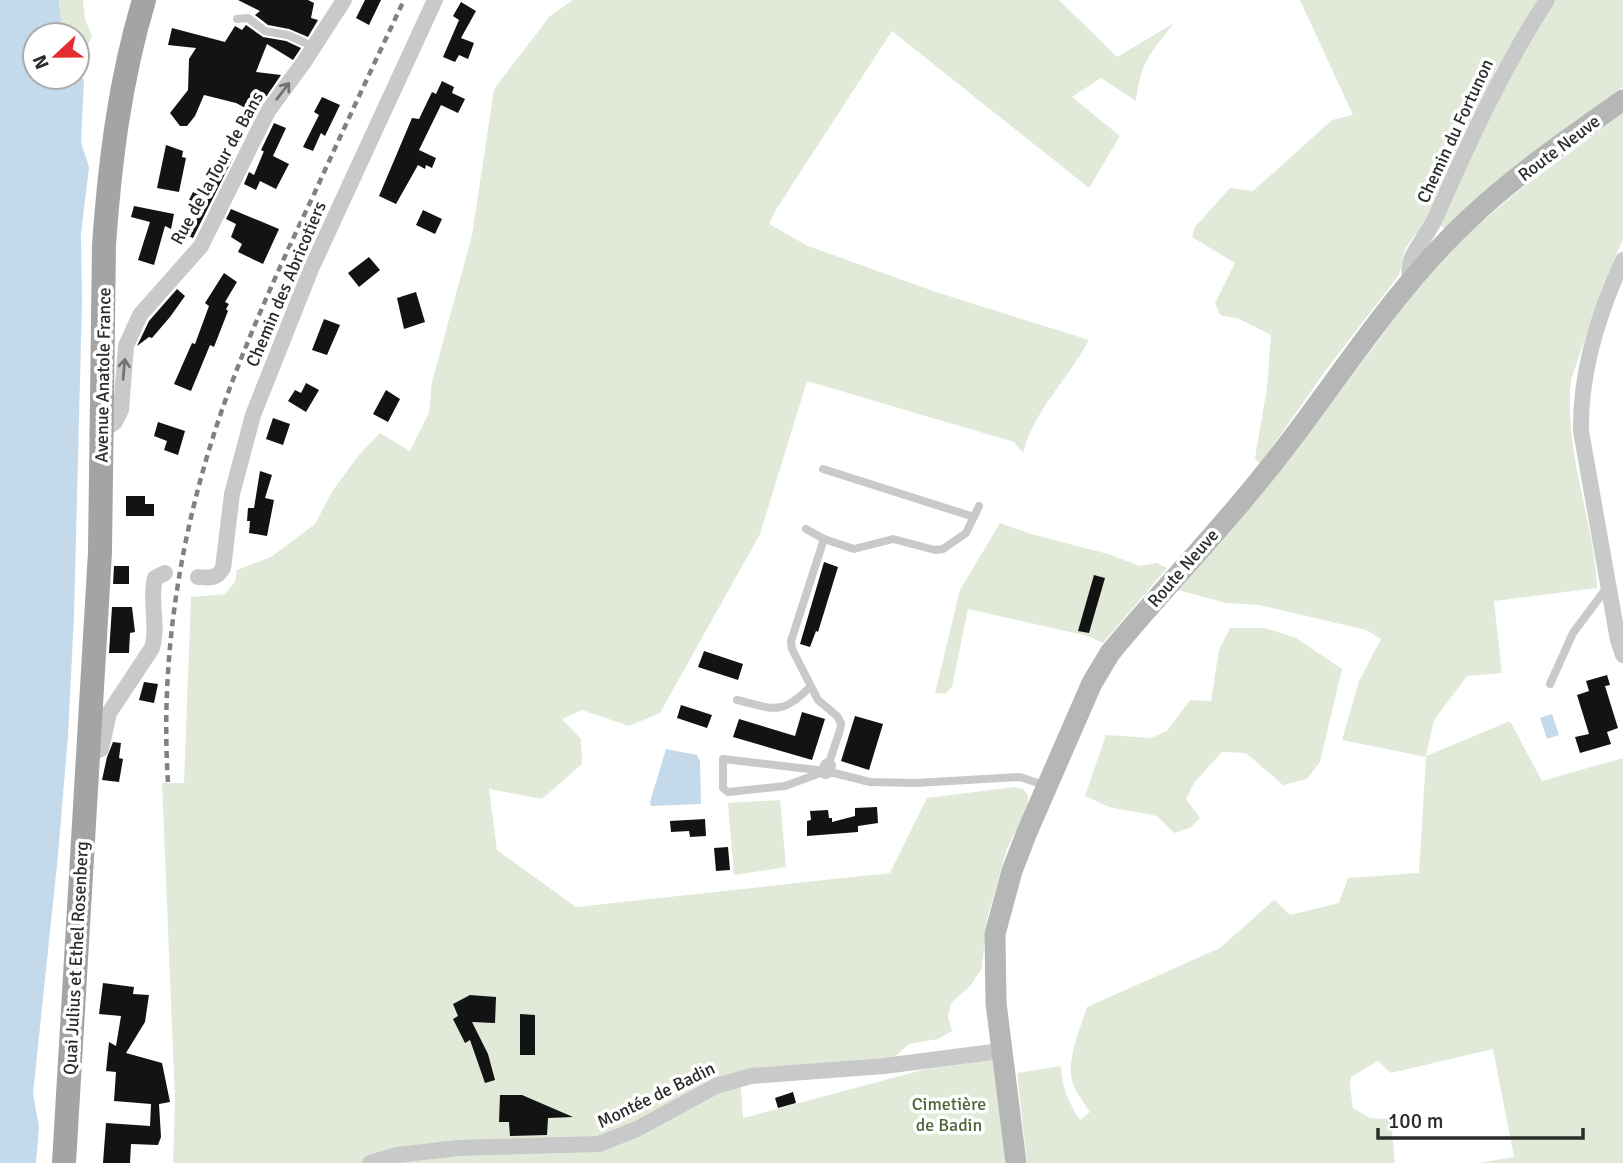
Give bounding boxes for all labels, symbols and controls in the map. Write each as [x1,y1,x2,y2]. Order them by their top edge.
north arrow [21,21,91,91]
text: N [28,51,55,73]
street label: Chemin du Fortunon [1412,55,1498,207]
one-way arrow [276,82,290,101]
street label: Rue de la Tour de Bans [166,88,268,248]
street label: Route Neuve [1514,110,1604,186]
street label: Chemin des Abricotiers [241,198,331,370]
street label: Avenue Anatole France [90,287,116,463]
one-way arrow [118,359,131,381]
street label: Route Neuve [1143,524,1223,612]
street label: Quai Julius et Ethel Rosenberg [59,841,93,1075]
street label: Montée de Badin [593,1057,719,1133]
park label: Cimetière de Badin [912,1093,986,1136]
scale bar [1378,1096,1583,1140]
text: 100 m [1388,1108,1443,1134]

